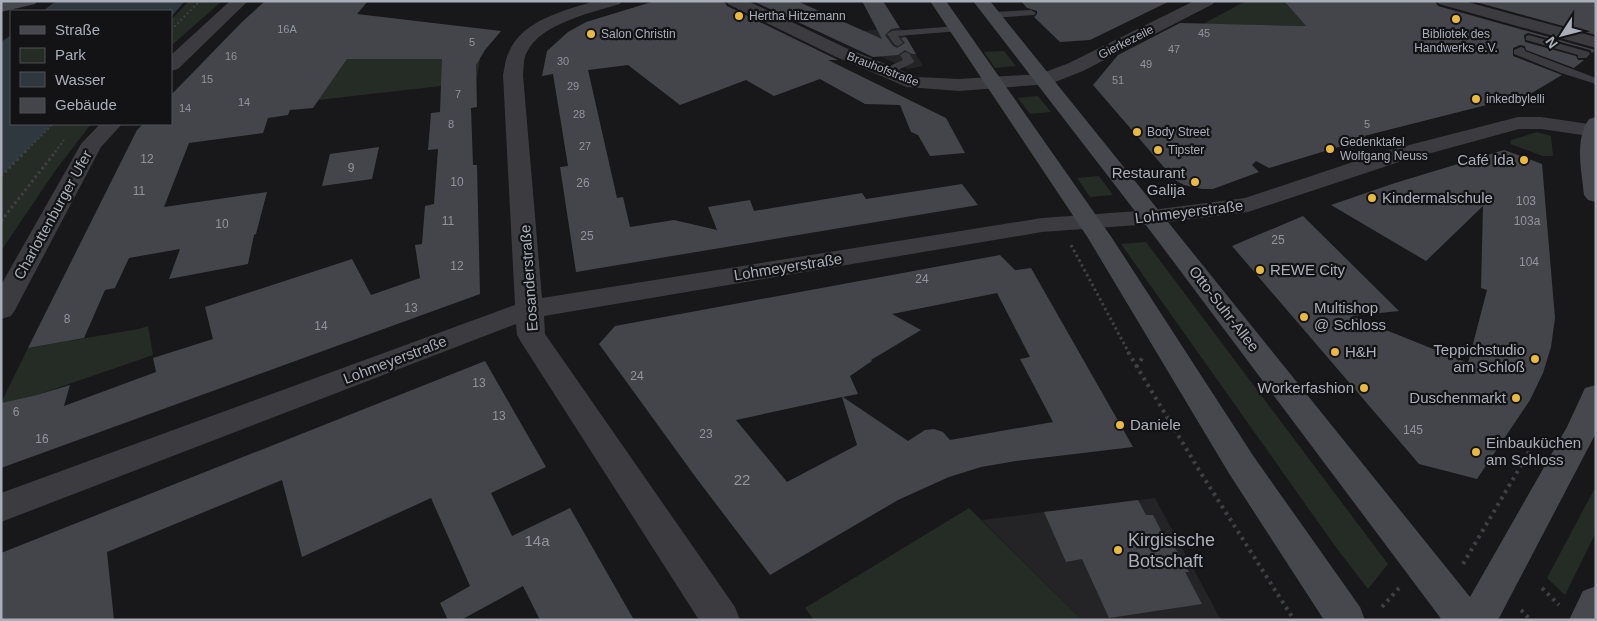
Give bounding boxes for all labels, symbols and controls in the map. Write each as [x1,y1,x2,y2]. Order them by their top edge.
place label: Hertha Hitzemann [749,9,846,23]
legend [10,10,172,125]
marker: Hertha Hitzemann [733,10,745,22]
north arrow [1537,10,1587,60]
marker: Bibliotek des Handwerks e.V. [1450,13,1462,25]
text: Straße [55,21,100,38]
street label: Gierkezeile [1096,22,1156,62]
house number: 16A [277,23,297,35]
place label: Salon Christin [601,27,676,41]
house number: 45 [1198,27,1210,39]
place label: Bibliotek des Handwerks e.V. [1414,27,1498,55]
marker: Salon Christin [585,28,597,40]
text: N [1542,34,1561,51]
house number: 5 [469,36,475,48]
house number: 47 [1168,43,1180,55]
text: Park [55,46,86,63]
street label: Brauhofstraße [845,49,921,89]
house number: 16 [225,50,237,62]
house number: 30 [557,55,569,67]
house number: 49 [1140,58,1152,70]
text: Wasser [55,71,105,88]
house number: 15 [201,73,213,85]
house number: 51 [1112,74,1124,86]
house number: 29 [567,80,579,92]
house number: 7 [455,88,461,100]
place label: inkedbylelli [1486,92,1545,106]
marker: inkedbylelli [1470,93,1482,105]
text: Gebäude [55,96,117,113]
house number: 14 [238,96,250,108]
house number: 14 [179,102,191,114]
house number: 28 [573,108,585,120]
house number: 8 [448,118,454,130]
house number: 5 [1364,118,1370,130]
place label: Body Street [1147,125,1210,139]
marker: Body Street [1131,126,1143,138]
place label: Gedenktafel Wolfgang Neuss [1340,135,1428,163]
house number: 27 [579,140,591,152]
place label: Tipster [1168,143,1204,157]
marker: Gedenktafel Wolfgang Neuss [1324,143,1336,155]
marker: Tipster [1152,144,1164,156]
street label: Charlottenburger Ufer [10,147,95,282]
place label: Café Ida [1457,151,1515,168]
house number: 12 [140,152,154,166]
marker: Café Ida [1518,154,1530,166]
house number: 9 [348,161,355,175]
place label: Restaurant Galija [1112,164,1186,198]
house number: 10 [450,175,464,189]
house number: 26 [576,176,590,190]
marker: Restaurant Galija [1189,176,1201,188]
house number: 11 [133,184,146,198]
place label: Kindermalschule [1382,189,1493,206]
marker: Kindermalschule [1366,192,1378,204]
house number: 103 [1516,194,1536,208]
street label: Lohmeyerstraße [1134,196,1244,227]
house number: 11 [442,214,455,228]
house number: 103a [1514,214,1541,228]
house number: 10 [215,217,229,231]
street label: Eosanderstraße [516,224,541,332]
house number: 25 [580,229,594,243]
house number: 25 [1271,233,1285,247]
street label: Lohmeyerstraße [733,250,843,283]
house number: 104 [1519,255,1539,269]
house number: 12 [450,259,464,273]
place label: REWE City [1270,261,1346,278]
street label: Otto-Suhr-Allee [1186,263,1263,355]
marker: REWE City [1254,264,1266,276]
house number: 24 [915,272,929,286]
place label: Multishop @ Schloss [1314,299,1386,333]
house number: 13 [404,301,418,315]
marker: Multishop @ Schloss [1298,311,1310,323]
house number: 8 [64,312,71,326]
house number: 14 [314,319,328,333]
street label: Lohmeyerstraße [341,332,449,387]
place label: Teppichstudio am Schloß [1433,341,1525,375]
place label: H&H [1345,343,1377,360]
marker: H&H [1329,346,1341,358]
marker: Teppichstudio am Schloß [1529,353,1541,365]
house number: 24 [630,369,644,383]
house number: 13 [472,376,486,390]
place label: Workerfashion [1258,379,1354,396]
marker: Workerfashion [1358,382,1370,394]
place label: Duschenmarkt [1409,389,1507,406]
marker: Duschenmarkt [1510,392,1522,404]
house number: 6 [13,405,20,419]
house number: 13 [492,409,506,423]
place label: Daniele [1130,416,1181,433]
marker: Daniele [1114,419,1126,431]
house number: 145 [1403,423,1423,437]
house number: 23 [699,427,713,441]
house number: 16 [35,432,49,446]
place label: Einbauküchen am Schloss [1486,434,1581,468]
marker: Einbauküchen am Schloss [1470,446,1482,458]
house number: 22 [734,471,750,488]
place label: Kirgisische Botschaft [1128,530,1215,571]
house number: 14a [524,532,550,549]
marker: Kirgisische Botschaft [1112,544,1124,556]

